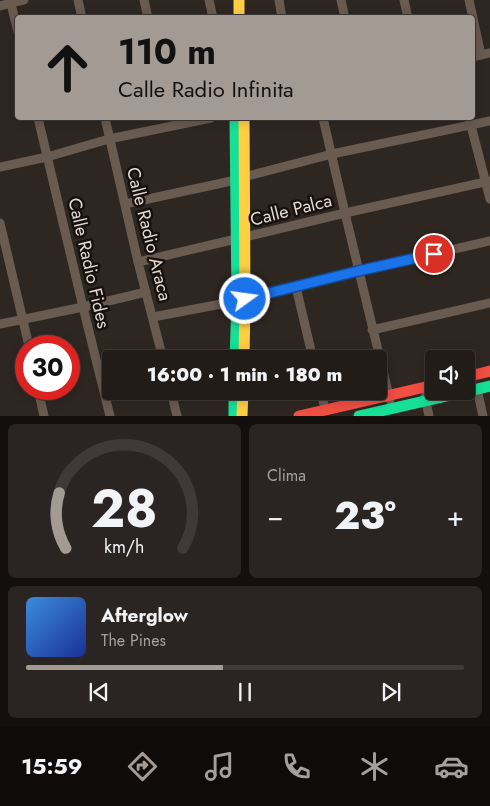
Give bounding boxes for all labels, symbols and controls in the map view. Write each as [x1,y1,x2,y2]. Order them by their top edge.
text: 110 m [118,27,216,77]
icon: ahead [35,35,100,100]
text: Calle Radio Infinita [118,73,294,105]
street label: Calle Radio Araca [120,164,178,304]
street label: Calle Palca [247,187,335,233]
street label: Calle Radio Fides [61,195,117,331]
pin [413,233,455,275]
icon: arrive [420,240,448,268]
position arrow [218,272,270,324]
speed limit sign: 30 [15,335,80,400]
map controls [425,350,475,400]
button: sound [425,350,475,400]
text: 16:00 · 1 min · 180 m [147,361,342,388]
text: Clima [267,464,306,487]
text: 28 [91,471,158,547]
text: 23° [334,488,396,543]
text: − [267,496,284,537]
text: + [447,496,464,537]
text: km/h [104,534,145,560]
text: Afterglow [101,602,188,629]
text: The Pines [101,629,166,652]
icon: previous [85,678,113,706]
icon: pause [231,678,259,706]
icon: next [377,678,405,706]
icon: directions [125,749,160,784]
icon: music [202,749,237,784]
icon: phone [279,749,314,784]
icon: climate [357,749,392,784]
icon: car [434,749,469,784]
text: 15:59 [21,750,83,782]

